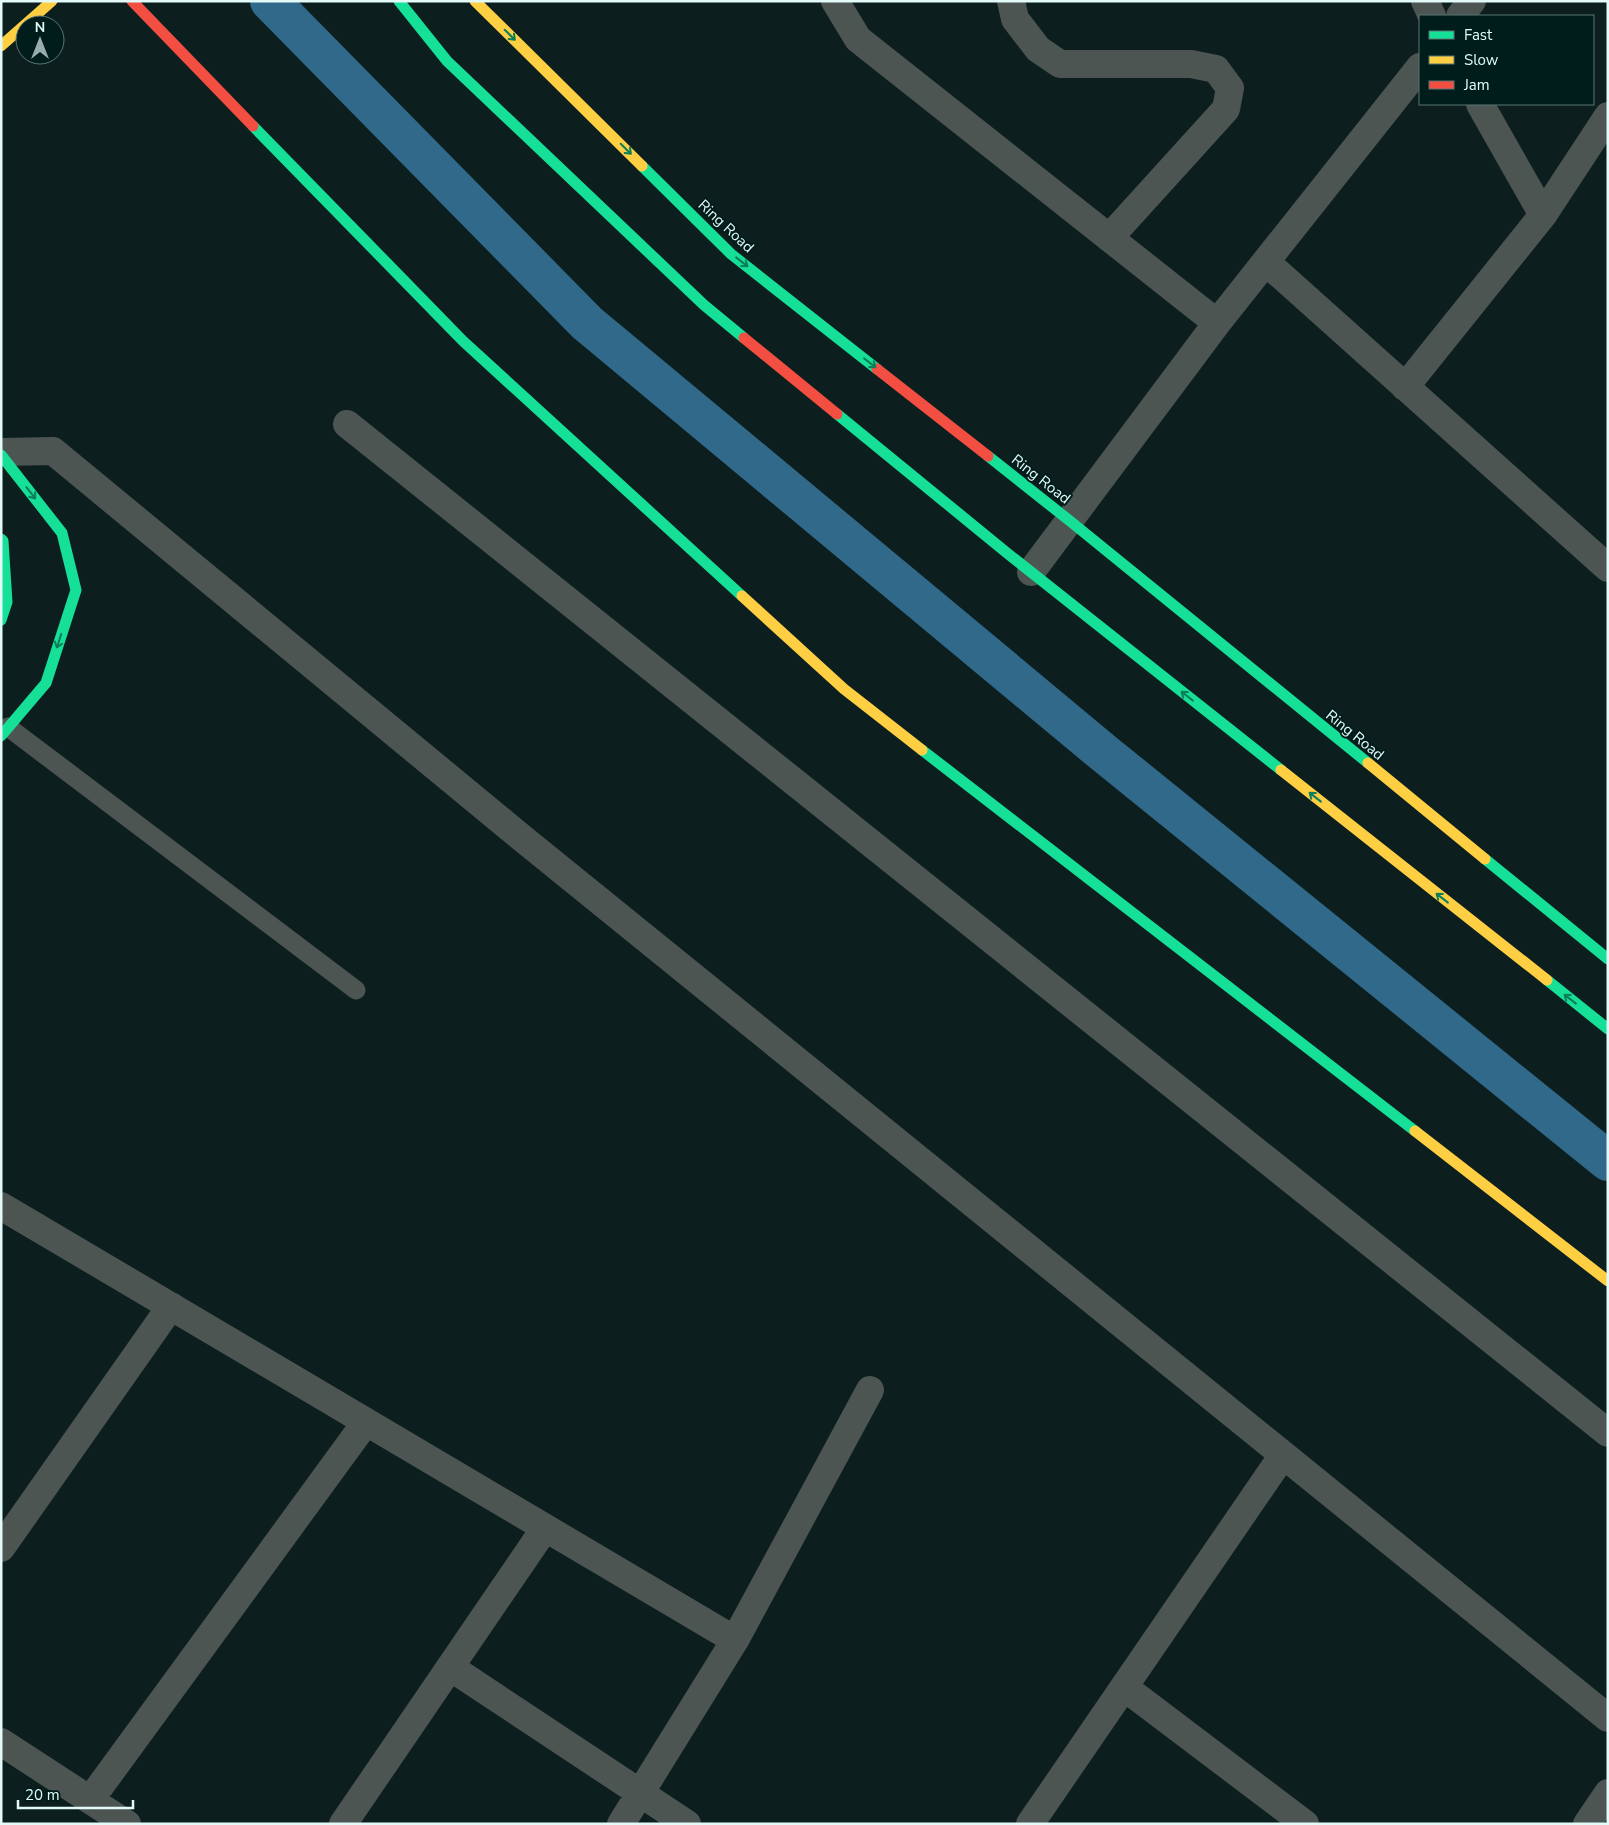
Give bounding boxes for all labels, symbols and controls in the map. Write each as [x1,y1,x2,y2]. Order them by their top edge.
north arrow [15,15,65,65]
legend [1419,15,1594,105]
text: N [35,18,45,37]
text: Fast [1464,25,1493,45]
one-way arrow [504,29,516,42]
text: Slow [1464,50,1499,70]
text: Jam [1463,75,1490,95]
one-way arrow [619,143,631,155]
street label: Ring Road [694,195,758,257]
one-way arrow [735,257,748,268]
one-way arrow [863,358,876,369]
street label: Ring Road [1007,450,1075,508]
one-way arrow [26,487,37,500]
one-way arrow [54,633,64,649]
one-way arrow [1181,691,1194,702]
street label: Ring Road [1322,705,1388,765]
one-way arrow [1309,792,1322,803]
one-way arrow [1436,893,1449,904]
one-way arrow [1563,994,1576,1005]
scale bar [18,1778,132,1810]
text: 20 m [25,1785,60,1805]

